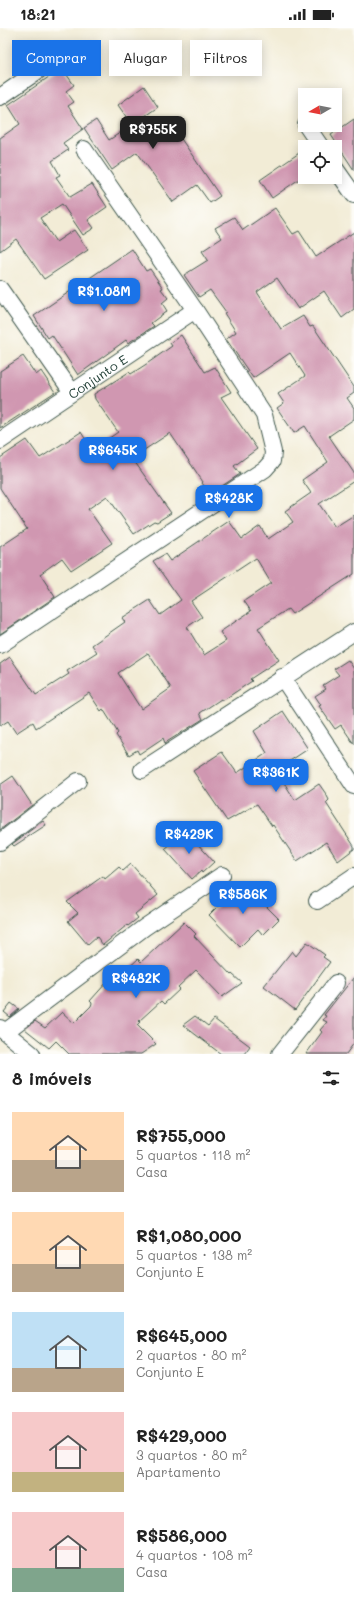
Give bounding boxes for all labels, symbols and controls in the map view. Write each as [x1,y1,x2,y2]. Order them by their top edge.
text: 18:21 [20,4,56,24]
chip: Comprar [12,40,101,76]
chip: Alugar [109,40,182,76]
chip: Filtros [190,40,262,76]
north arrow [298,88,342,132]
map controls [298,88,342,184]
pin: R$755K [120,116,186,150]
text: R$755K [129,120,177,137]
button: locate [298,140,342,184]
pin: R$1.08M [67,278,141,312]
text: R$1.08M [77,282,131,299]
street label: Conjunto E [64,350,130,402]
pin: R$645K [80,437,146,471]
text: R$645K [88,441,138,458]
pin: R$428K [196,485,262,519]
text: R$428K [204,489,254,506]
pin: R$361K [243,759,309,793]
text: R$361K [252,763,300,780]
pin: R$429K [156,821,222,855]
text: R$429K [165,825,213,842]
pin: R$586K [210,881,276,915]
text: R$586K [218,885,268,902]
pin: R$482K [103,965,169,999]
text: R$482K [111,969,161,986]
text: 8 imóveis [12,1067,92,1089]
icon: filters [320,1067,342,1089]
text: R$755,000 [136,1124,226,1146]
icon: home [44,1128,92,1176]
text: 5 quartos · 118 m² [136,1146,250,1163]
text: Casa [136,1163,168,1180]
text: R$1,080,000 [136,1224,241,1246]
icon: home [44,1228,92,1276]
text: 5 quartos · 138 m² [136,1246,252,1263]
text: Conjunto E [136,1263,204,1280]
text: R$645,000 [136,1324,227,1346]
icon: home [44,1328,92,1376]
text: 2 quartos · 80 m² [136,1346,247,1363]
text: Conjunto E [136,1363,204,1380]
text: R$429,000 [136,1424,227,1446]
icon: home [44,1428,92,1476]
text: 3 quartos · 80 m² [136,1446,247,1463]
text: Apartamento [136,1463,221,1480]
text: R$586,000 [136,1524,227,1546]
icon: home [44,1528,92,1576]
text: 4 quartos · 108 m² [136,1546,253,1563]
text: Casa [136,1563,168,1580]

